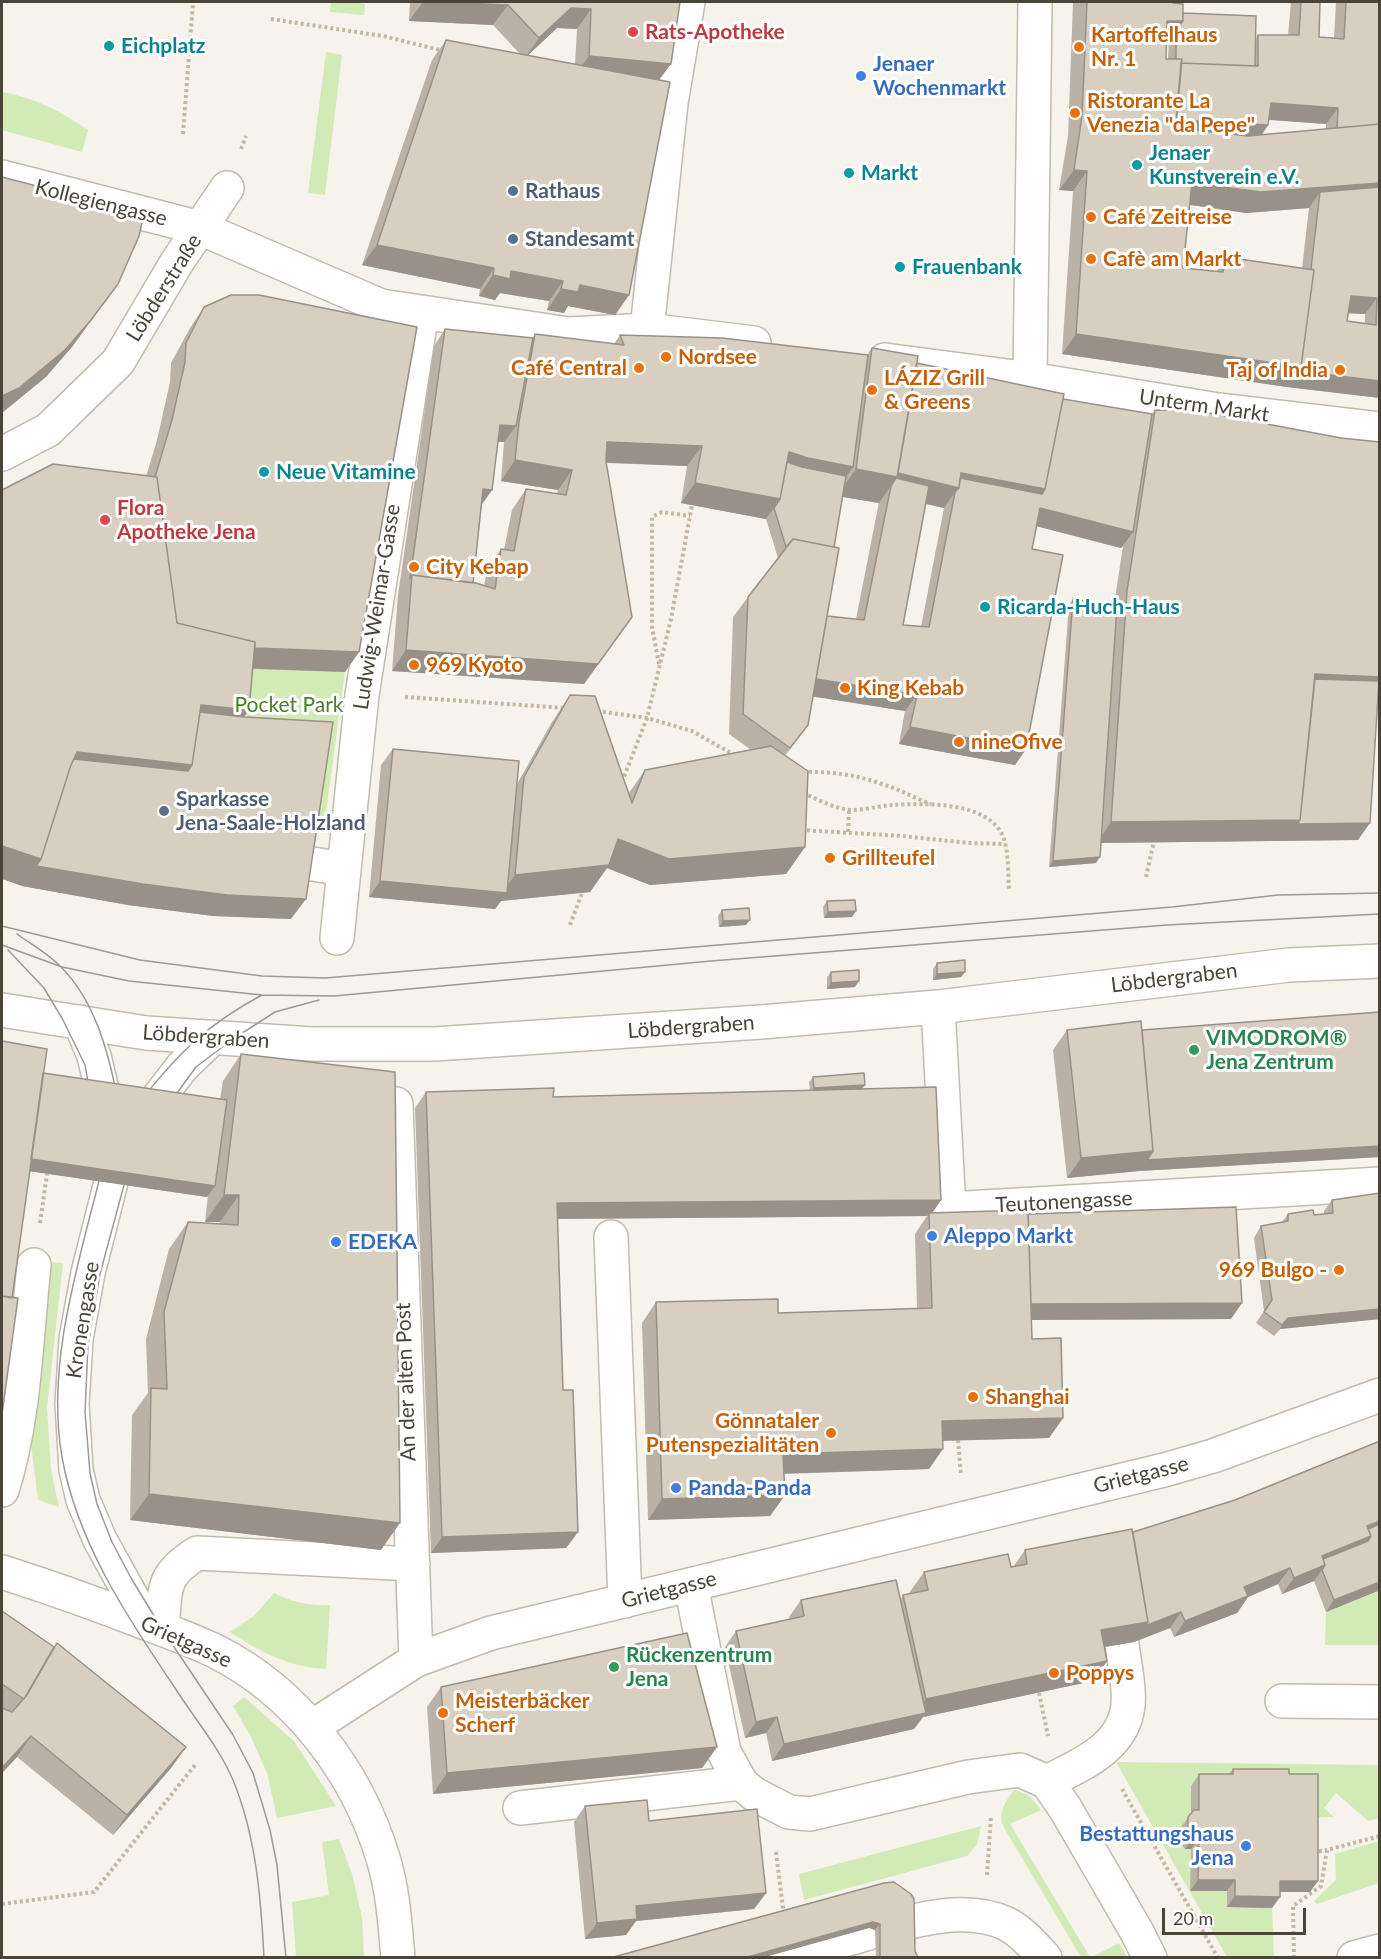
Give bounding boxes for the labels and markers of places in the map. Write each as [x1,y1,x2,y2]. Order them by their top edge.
place label: Rats-Apotheke [645,19,785,45]
place label: Kartoffelhaus Nr. 1 [1091,22,1217,72]
marker: Rats-Apotheke [626,25,640,39]
place label: Eichplatz [121,33,205,59]
marker: Eichplatz [102,39,116,53]
marker: Kartoffelhaus Nr. 1 [1072,40,1086,54]
place label: Jenaer Wochenmarkt [873,51,1006,101]
marker: Jenaer Wochenmarkt [854,69,868,83]
place label: Ristorante La Venezia "da Pepe" [1087,88,1255,138]
marker: Ristorante La Venezia "da Pepe" [1068,106,1082,120]
place label: Jenaer Kunstverein e.V. [1149,140,1299,190]
marker: Jenaer Kunstverein e.V. [1130,158,1144,172]
place label: Markt [861,160,918,186]
marker: Markt [842,166,856,180]
place label: Rathaus [525,178,600,204]
marker: Rathaus [506,184,520,198]
place label: Café Zeitreise [1103,204,1232,230]
marker: Café Zeitreise [1084,210,1098,224]
place label: Standesamt [525,226,635,252]
marker: Standesamt [506,232,520,246]
place label: Cafè am Markt [1103,246,1241,272]
marker: Cafè am Markt [1084,252,1098,266]
place label: Frauenbank [912,254,1022,280]
marker: Frauenbank [893,260,907,274]
place label: Nordsee [678,344,757,370]
marker: Nordsee [659,350,673,364]
place label: Café Central [511,355,627,381]
place label: Taj of India [1226,357,1328,383]
marker: Café Central [632,361,646,375]
marker: Taj of India [1333,363,1347,377]
place label: LÁZIZ Grill & Greens [884,365,985,415]
marker: LÁZIZ Grill & Greens [865,383,879,397]
place label: Neue Vitamine [276,459,416,485]
marker: Neue Vitamine [257,465,271,479]
place label: Flora Apotheke Jena [117,495,256,545]
marker: Flora Apotheke Jena [98,513,112,527]
place label: City Kebap [426,554,529,580]
marker: City Kebap [407,560,421,574]
place label: Ricarda-Huch-Haus [997,594,1180,620]
marker: Ricarda-Huch-Haus [978,600,992,614]
place label: 969 Kyoto [426,652,523,678]
marker: 969 Kyoto [407,658,421,672]
place label: King Kebab [857,675,964,701]
marker: King Kebab [838,681,852,695]
place label: nineOfive [971,729,1063,755]
marker: nineOfive [952,735,966,749]
place label: Sparkasse Jena-Saale-Holzland [176,786,366,836]
marker: Sparkasse Jena-Saale-Holzland [157,804,171,818]
place label: Grillteufel [842,845,935,871]
marker: Grillteufel [823,851,837,865]
place label: VIMODROM® Jena Zentrum [1206,1025,1347,1075]
marker: VIMODROM® Jena Zentrum [1187,1043,1201,1057]
place label: Aleppo Markt [944,1223,1073,1249]
place label: EDEKA [348,1229,417,1255]
marker: Aleppo Markt [925,1229,939,1243]
marker: EDEKA [329,1235,343,1249]
place label: 969 Bulgo - [1219,1257,1327,1283]
marker: 969 Bulgo - [1332,1263,1346,1277]
place label: Shanghai [985,1384,1070,1410]
marker: Shanghai [966,1390,980,1404]
place label: Gönnataler Putenspezialitäten [646,1408,819,1458]
marker: Gönnataler Putenspezialitäten [824,1426,838,1440]
place label: Panda-Panda [688,1475,811,1501]
marker: Panda-Panda [669,1481,683,1495]
place label: Rückenzentrum Jena [626,1642,772,1692]
marker: Rückenzentrum Jena [607,1660,621,1674]
place label: Poppys [1066,1660,1134,1686]
marker: Poppys [1047,1666,1061,1680]
place label: Meisterbäcker Scherf [455,1688,589,1738]
marker: Meisterbäcker Scherf [436,1706,450,1720]
place label: Bestattungshaus Jena [1079,1821,1234,1871]
marker: Bestattungshaus Jena [1239,1839,1253,1853]

